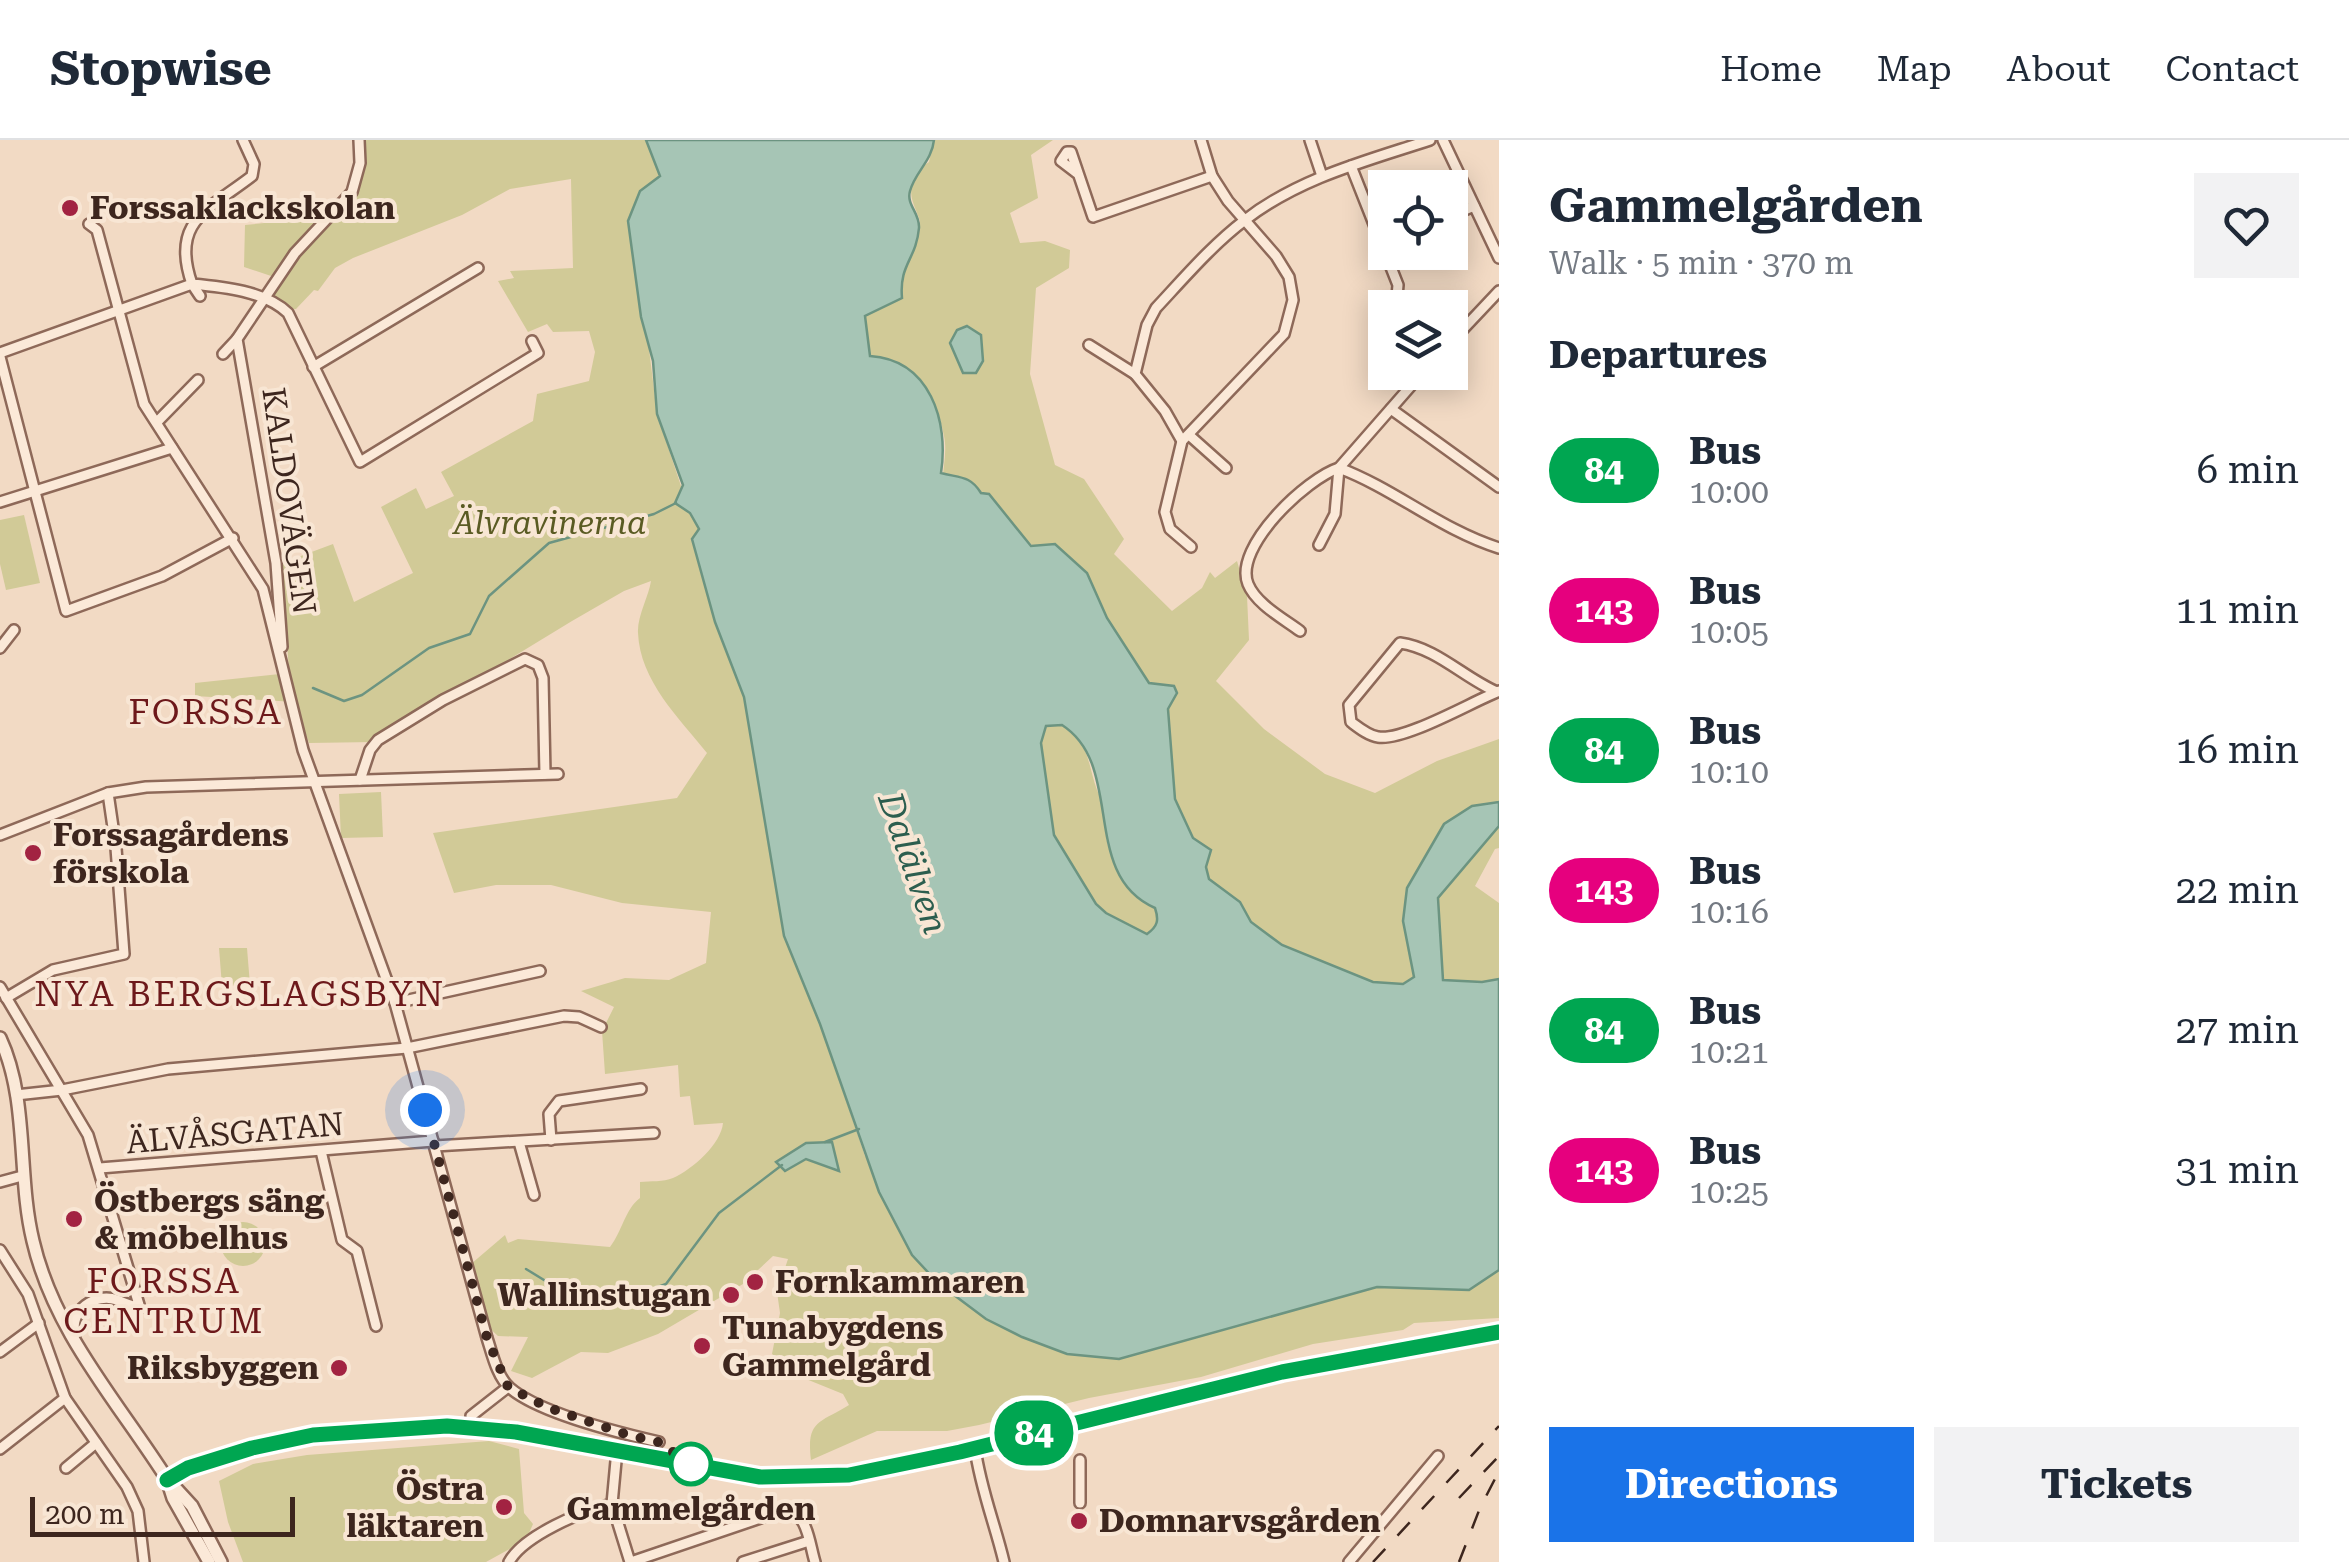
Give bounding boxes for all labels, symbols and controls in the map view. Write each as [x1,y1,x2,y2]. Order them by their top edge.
text: Stopwise [50,41,272,97]
text: Home [1720,49,1822,90]
text: Map [1877,49,1952,90]
text: About [2007,49,2111,90]
text: Contact [2166,49,2299,90]
map controls [1368,170,1468,390]
button: locate [1368,170,1468,270]
button: heart [2194,173,2299,278]
text: Gammelgården [1549,178,1923,234]
place label: Forssaklackskolan [90,189,395,227]
marker: Forssaklackskolan [59,197,81,219]
text: Walk · 5 min · 370 m [1549,244,1853,282]
button: layers [1368,290,1468,390]
text: Departures [1549,333,1767,377]
street label: KALDOVÄGEN [254,385,324,617]
text: Bus [1689,429,1761,473]
text: 6 min [2197,448,2299,492]
text: 84 [1584,450,1624,491]
text: 10:00 [1689,473,1769,511]
park label: Älvravinerna [452,504,646,542]
text: Bus [1689,569,1761,613]
text: 11 min [2176,588,2299,632]
text: 143 [1575,590,1633,631]
text: 10:05 [1689,613,1769,651]
district label: FORSSA [128,692,284,733]
text: Bus [1689,709,1761,753]
text: 16 min [2176,728,2299,772]
text: 84 [1584,730,1624,771]
text: 10:10 [1689,753,1769,791]
water label: Dalälven [869,786,956,939]
place label: Forssagårdens förskola [53,816,289,891]
marker: Forssagårdens förskola [22,842,44,864]
text: Bus [1689,849,1761,893]
text: 22 min [2176,868,2299,912]
text: 143 [1575,870,1633,911]
text: 10:16 [1689,893,1769,931]
district label: NYA BERGSLAGSBYN [34,974,446,1015]
text: Bus [1689,989,1761,1033]
text: 27 min [2176,1008,2299,1052]
text: 84 [1584,1010,1624,1051]
text: 10:21 [1689,1033,1769,1071]
your location [400,1085,450,1135]
street label: ÄLVÅSGATAN [124,1104,345,1161]
text: Bus [1689,1129,1761,1173]
text: 31 min [2176,1148,2299,1192]
text: 143 [1575,1150,1633,1191]
text: 10:25 [1689,1173,1769,1211]
place label: Östbergs säng & möbelhus [94,1181,325,1257]
marker: Östbergs säng & möbelhus [63,1208,85,1230]
district label: FORSSA CENTRUM [63,1261,265,1342]
place label: Fornkammaren [775,1263,1025,1301]
marker: Fornkammaren [744,1271,766,1293]
place label: Wallinstugan [497,1276,711,1314]
marker: Wallinstugan [720,1284,742,1306]
place label: Tunabygdens Gammelgård [722,1309,943,1384]
marker: Tunabygdens Gammelgård [691,1335,713,1357]
place label: Riksbyggen [127,1349,319,1387]
marker: Riksbyggen [328,1357,350,1379]
line badge: 84 [989,1400,1079,1466]
text: 84 [1014,1413,1054,1454]
button: Directions [1549,1427,1914,1542]
button: Tickets [1934,1427,2299,1542]
marker: Gammelgården [670,1443,712,1485]
place label: Östra läktaren [347,1469,484,1545]
place label: Gammelgården [566,1490,816,1528]
scale bar [30,1492,295,1536]
marker: Östra läktaren [493,1496,515,1518]
text: 200 m [45,1498,125,1531]
place label: Domnarvsgården [1099,1502,1381,1540]
marker: Domnarvsgården [1068,1510,1090,1532]

